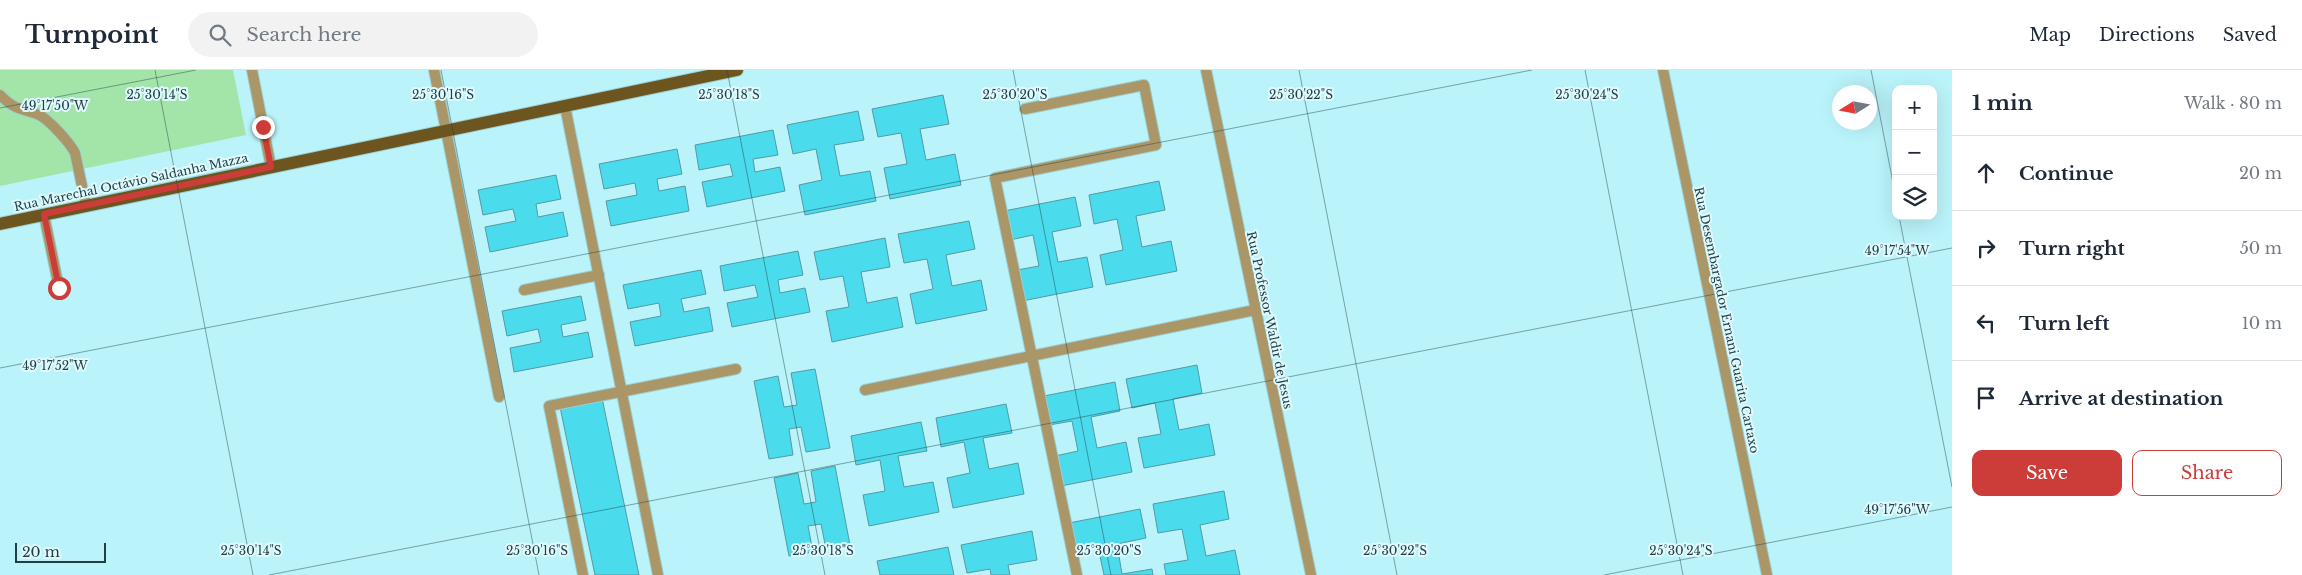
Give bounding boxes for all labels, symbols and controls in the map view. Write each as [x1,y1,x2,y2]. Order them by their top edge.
search box [188,12,538,57]
text: Turnpoint [25,20,158,49]
icon: search [206,21,234,49]
text: Search here [246,23,361,46]
text: Map [2029,24,2071,46]
text: Directions [2099,24,2195,46]
text: Saved [2223,24,2277,46]
north arrow [1832,85,1877,130]
map controls [1892,85,1937,220]
button: + [1892,85,1937,130]
text: 25°30'14"S [126,87,188,102]
text: 25°30'16"S [412,87,474,102]
text: 25°30'18"S [698,87,760,102]
text: 25°30'20"S [982,87,1048,102]
text: 25°30'22"S [1269,87,1333,102]
text: 25°30'24"S [1555,87,1619,102]
text: 1 min [1972,90,2033,116]
text: Walk · 80 m [2184,93,2282,113]
text: 49°17'50"W [22,98,89,113]
route end [252,116,275,139]
button: − [1892,130,1937,175]
street label: Rua Marechal Octávio Saldanha Mazza [13,150,250,214]
icon: ahead [1972,159,2000,187]
text: Continue [2019,162,2114,185]
text: 20 m [2239,163,2282,183]
button: layers [1892,175,1937,220]
street label: Rua Desembargador Ernani Guarita Cartaxo [1691,186,1763,455]
street label: Rua Professor Waldir de Jesus [1244,230,1296,410]
icon: right [1972,234,2000,262]
text: Turn right [2019,237,2125,260]
text: 50 m [2240,238,2282,258]
text: 49°17'54"W [1865,243,1930,258]
route start [48,277,71,300]
icon: left [1972,309,2000,337]
text: Turn left [2019,312,2110,335]
text: 10 m [2242,313,2282,333]
text: 49°17'52"W [22,358,89,373]
icon: arrive [1972,384,2000,412]
text: Arrive at destination [2019,387,2223,410]
button: Save [1972,450,2122,496]
button: Share [2132,450,2282,496]
text: 49°17'56"W [1864,502,1931,517]
scale bar [15,540,106,563]
text: 20 m [22,543,60,561]
text: 25°30'14"S [220,543,282,558]
text: 25°30'16"S [506,543,568,558]
text: 25°30'18"S [792,543,854,558]
text: 25°30'20"S [1076,543,1142,558]
text: 25°30'22"S [1363,543,1427,558]
text: 25°30'24"S [1649,543,1713,558]

